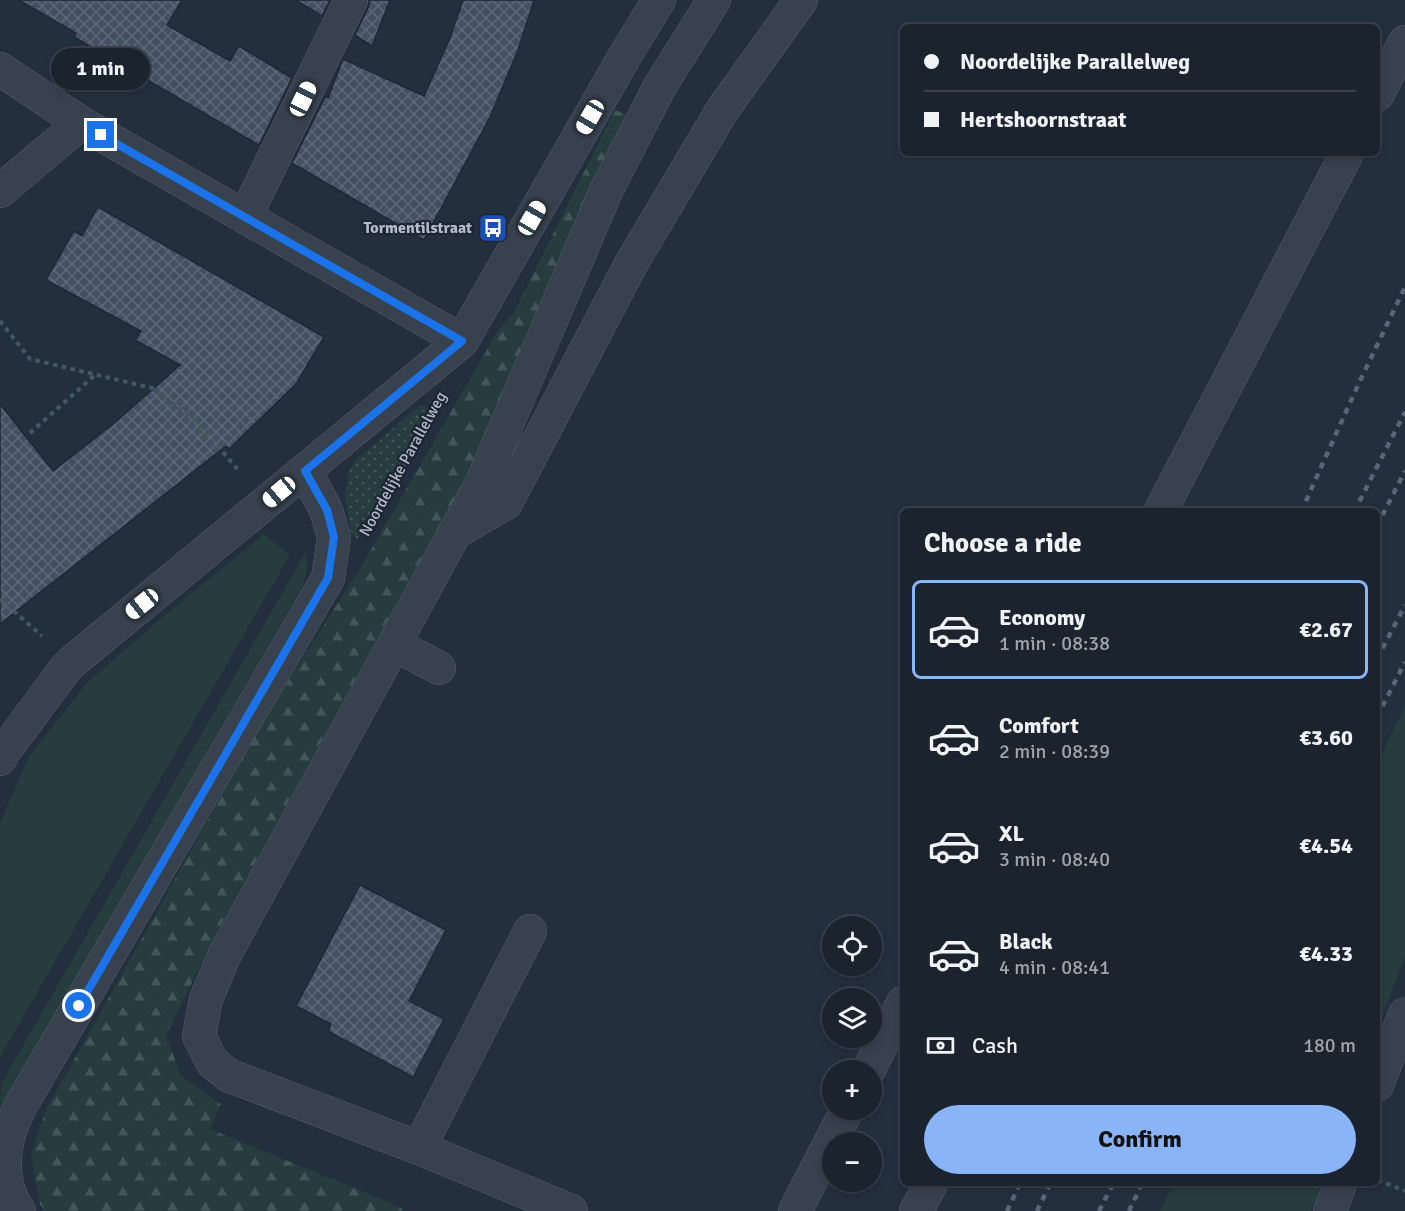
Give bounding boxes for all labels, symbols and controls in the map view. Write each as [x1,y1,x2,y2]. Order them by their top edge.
callout: 1 min [51,48,150,90]
text: Noordelijke Parallelweg [960,48,1190,75]
text: 1 min [76,56,125,81]
car [287,79,319,119]
car [573,97,607,137]
text: Hertshoornstraat [960,106,1126,133]
route end [87,121,114,148]
car [515,198,549,238]
bus stop icon: Tormentilstraat [477,212,509,244]
place label: Tormentilstraat [364,218,472,238]
street label: Noordelijke Parallelweg [355,388,451,540]
car [259,474,299,510]
text: Choose a ride [924,527,1082,560]
car [122,586,162,622]
icon: car [927,603,981,657]
text: Economy [999,604,1085,631]
text: €2.67 [1299,616,1353,643]
text: 1 min · 08:38 [999,631,1110,656]
icon: car [927,711,981,765]
text: Comfort [999,712,1079,739]
text: €3.60 [1299,724,1353,751]
text: 2 min · 08:39 [999,739,1110,764]
icon: car [927,819,981,873]
text: XL [999,820,1024,847]
text: €4.54 [1299,832,1353,859]
text: 3 min · 08:40 [999,847,1110,872]
map controls [822,916,882,1192]
button: locate [822,916,882,976]
icon: car [927,927,981,981]
text: Black [999,928,1053,955]
text: €4.33 [1299,940,1353,967]
text: 4 min · 08:41 [999,955,1110,980]
button: layers [822,988,882,1048]
route start [65,992,92,1019]
icon: cash [924,1029,957,1062]
text: Cash [972,1032,1018,1059]
text: 180 m [1303,1033,1356,1058]
button: + [822,1060,882,1120]
button: Confirm [924,1105,1356,1174]
button: − [822,1132,882,1192]

